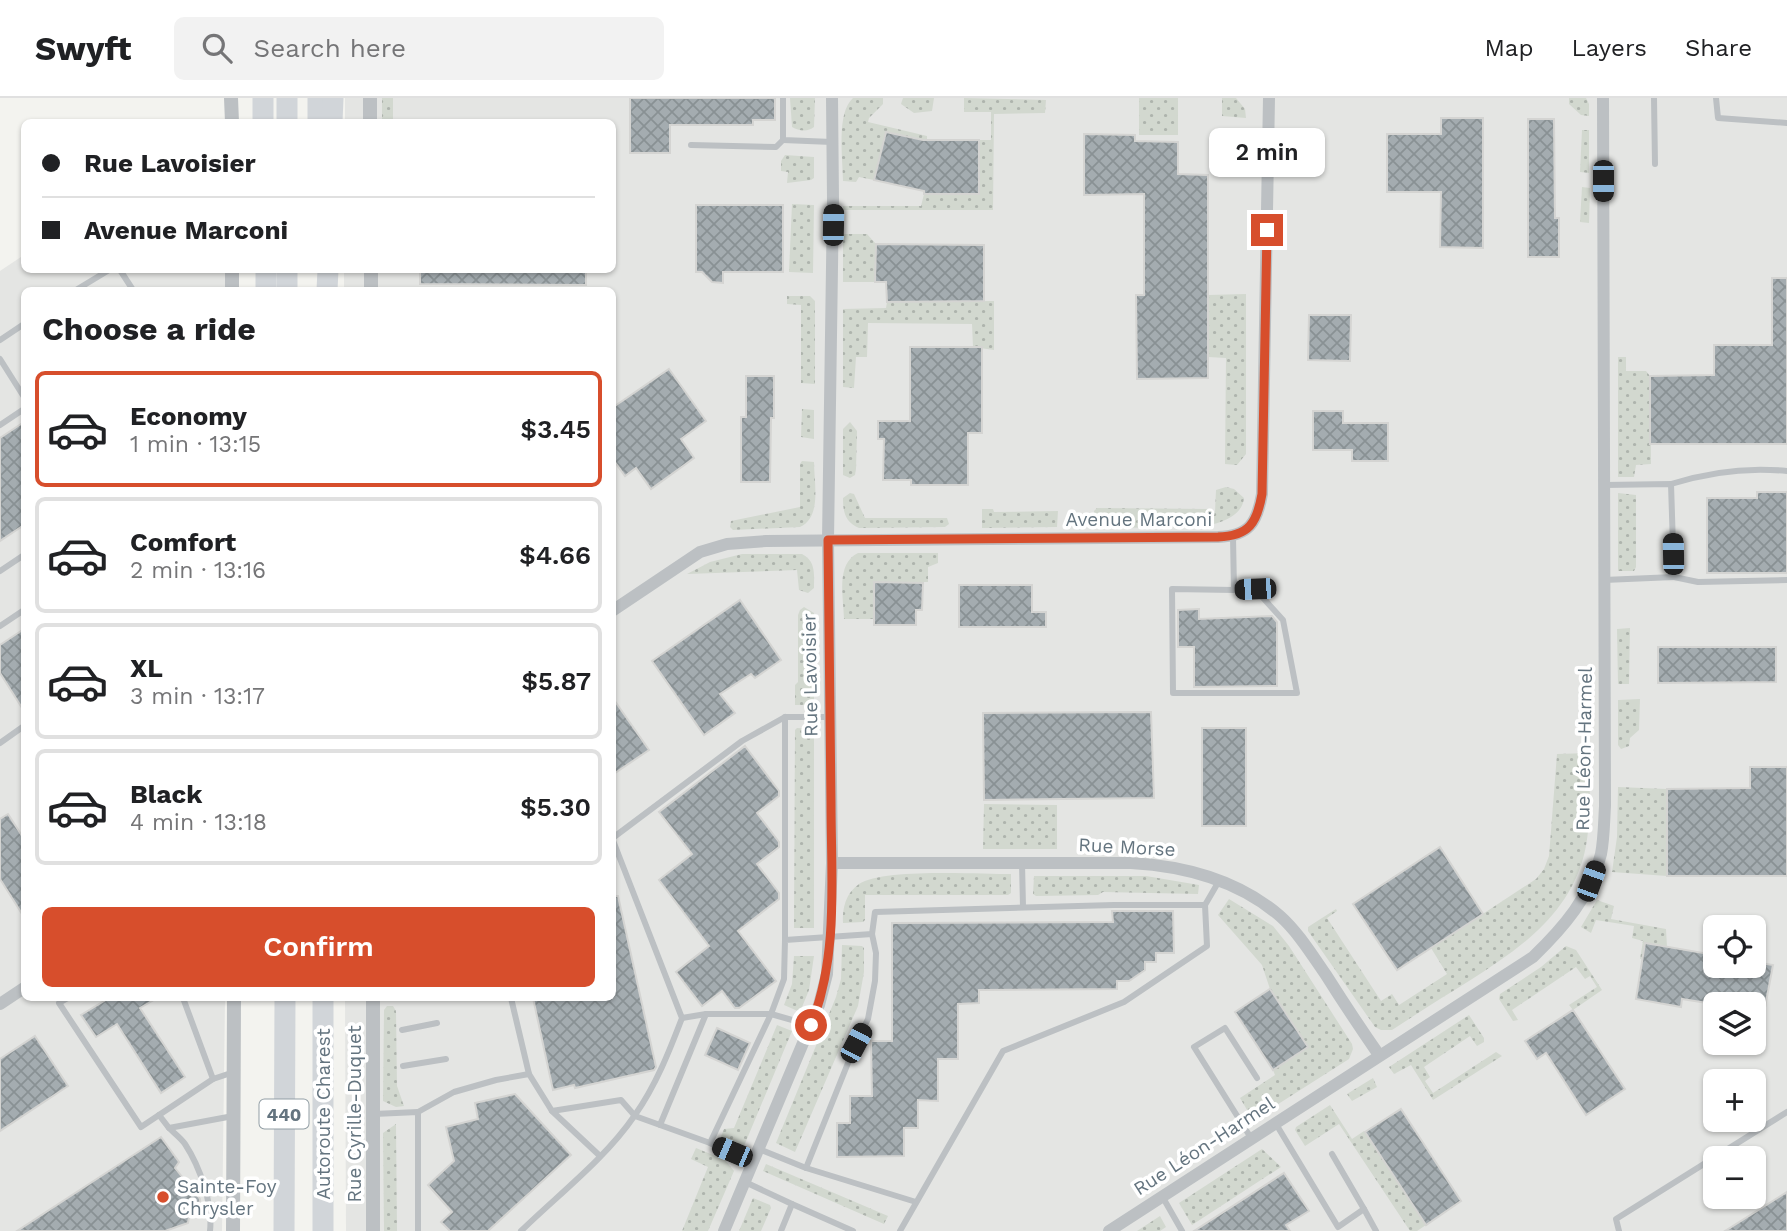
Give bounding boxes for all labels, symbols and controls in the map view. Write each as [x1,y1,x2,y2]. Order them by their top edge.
search box [174,17,664,80]
text: Swyft [35,29,132,68]
icon: search [198,29,236,67]
text: Search here [254,33,406,63]
text: Map [1485,34,1533,62]
text: Layers [1571,34,1647,62]
text: Share [1685,34,1752,62]
callout: 2 min [1209,129,1325,178]
text: 2 min [1235,139,1299,166]
text: Rue Lavoisier [84,148,256,178]
car [1593,160,1614,202]
car [823,204,844,246]
route end [1251,214,1283,246]
text: Avenue Marconi [84,215,288,245]
text: Choose a ride [42,310,256,348]
icon: car [46,398,109,461]
text: Economy [130,401,247,431]
text: $3.45 [520,414,591,444]
text: 1 min · 13:15 [130,431,261,458]
street label: Avenue Marconi [1066,508,1212,531]
icon: car [46,524,109,587]
text: Comfort [130,527,236,557]
car [1663,533,1684,575]
text: $4.66 [519,540,591,570]
text: 2 min · 13:16 [130,557,266,584]
car [1234,578,1277,600]
street label: Rue Lavoisier [797,613,823,737]
icon: car [46,650,109,713]
text: XL [130,653,163,683]
text: $5.87 [521,666,591,696]
street label: Rue Léon-Harmel [1571,667,1597,831]
text: 3 min · 13:17 [130,683,265,710]
icon: car [46,776,109,839]
text: Black [130,779,202,809]
text: $5.30 [520,792,591,822]
text: 4 min · 13:18 [130,809,267,836]
street label: Rue Morse [1078,833,1176,861]
car [1574,858,1609,904]
button: Confirm [42,907,595,987]
map controls [1703,915,1766,1209]
button: locate [1703,915,1766,978]
button: layers [1703,992,1766,1055]
route start [795,1009,827,1041]
car [837,1020,876,1066]
street label: Rue Cyrille-Duquet [343,1025,366,1203]
street label: Autoroute Charest [312,1028,335,1200]
button: + [1703,1069,1766,1132]
street label: Rue Léon-Harmel [1129,1092,1279,1200]
road number: 440 [260,1099,308,1128]
car [709,1134,756,1170]
button: − [1703,1146,1766,1209]
place label: Sainte-Foy Chrysler [177,1175,277,1220]
marker: Sainte-Foy Chrysler [155,1189,171,1205]

